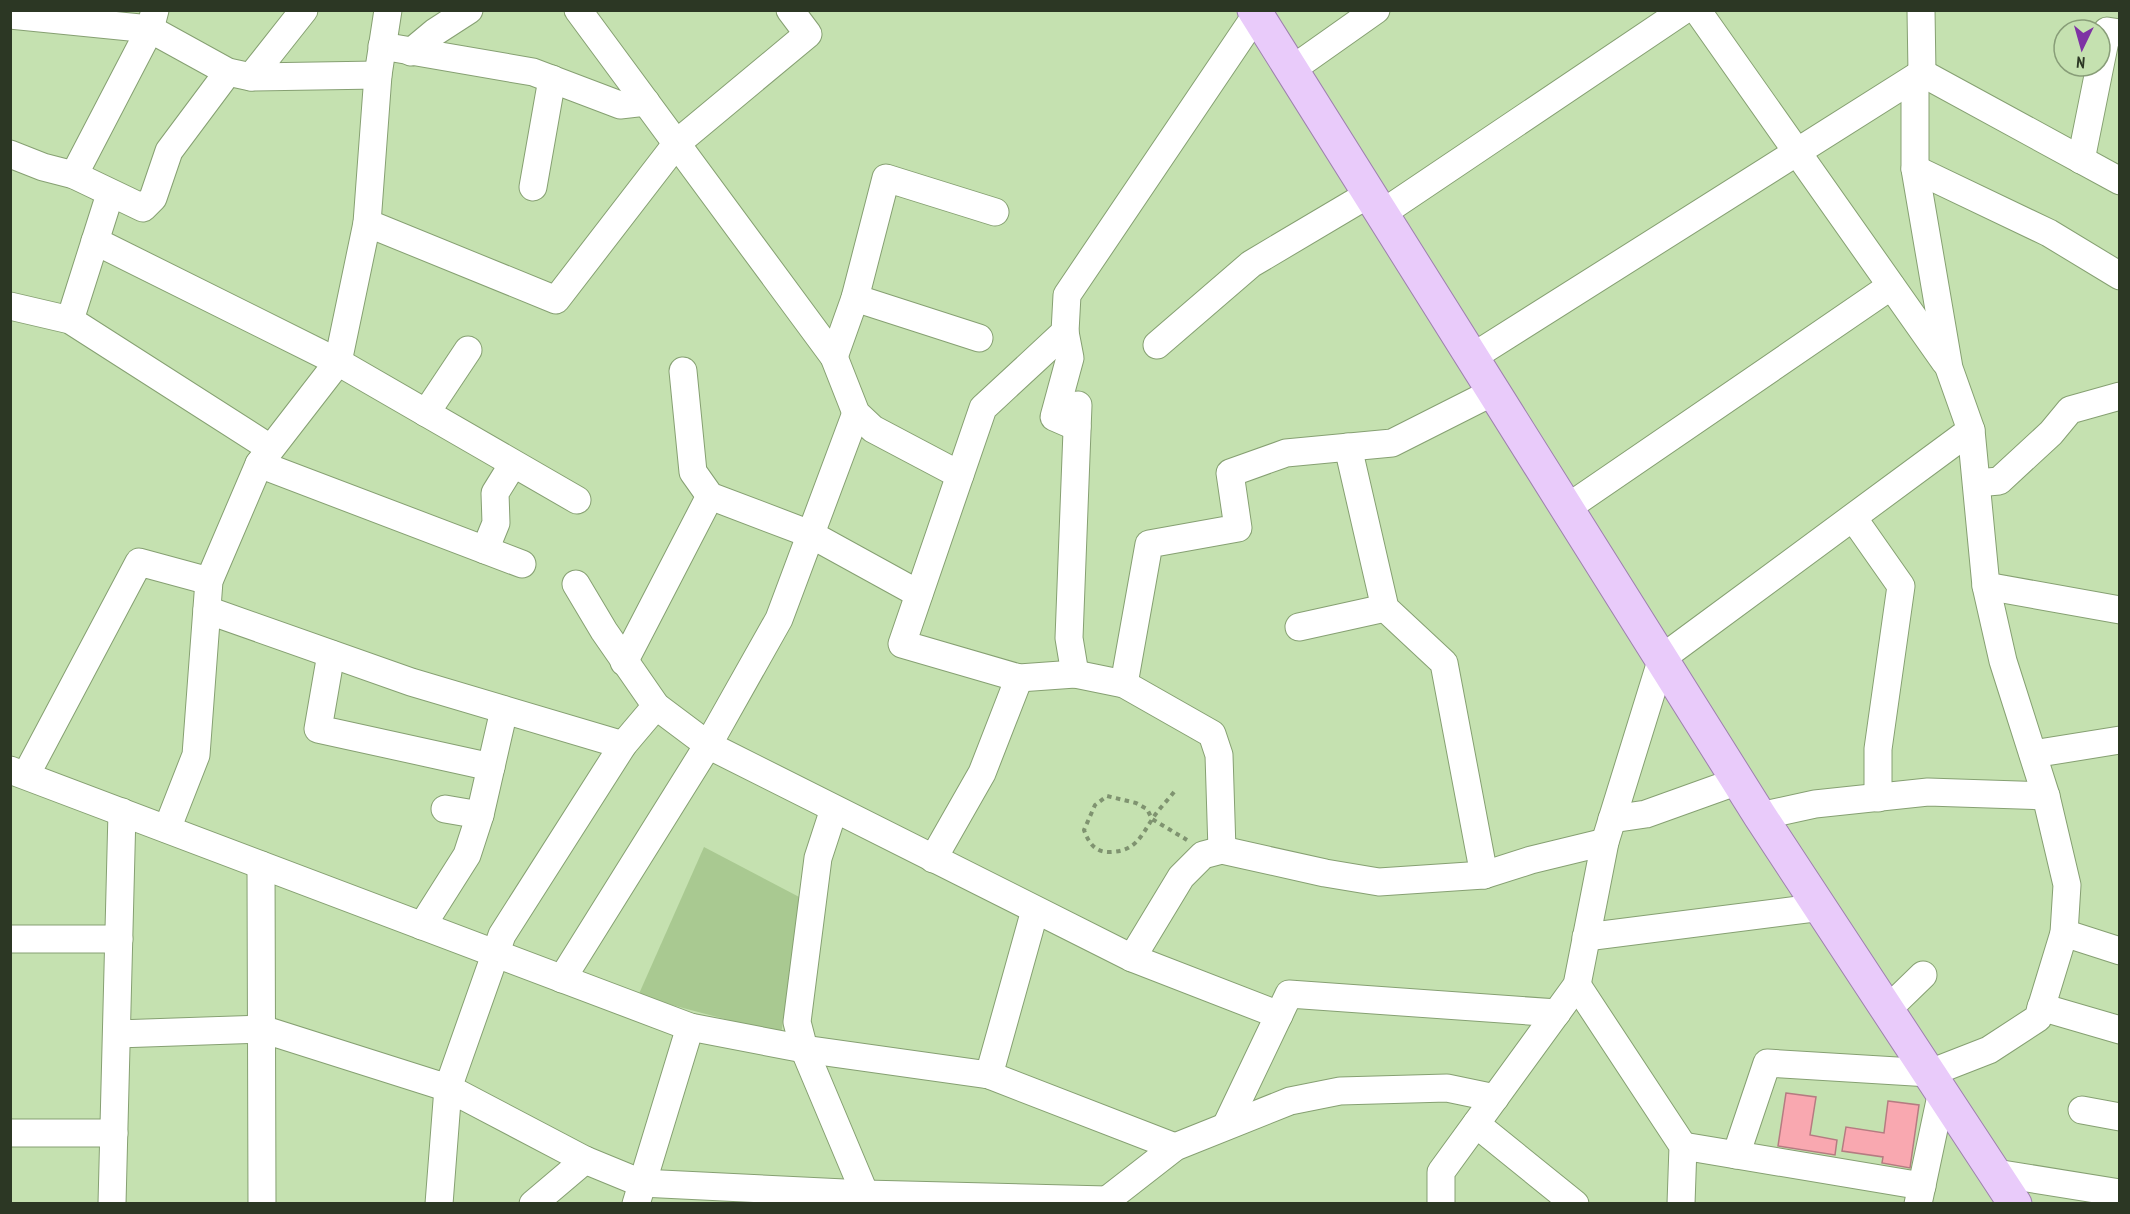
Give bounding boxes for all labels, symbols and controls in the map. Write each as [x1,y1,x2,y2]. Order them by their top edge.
north arrow [2052,18,2112,78]
text: N [2076,53,2086,73]

